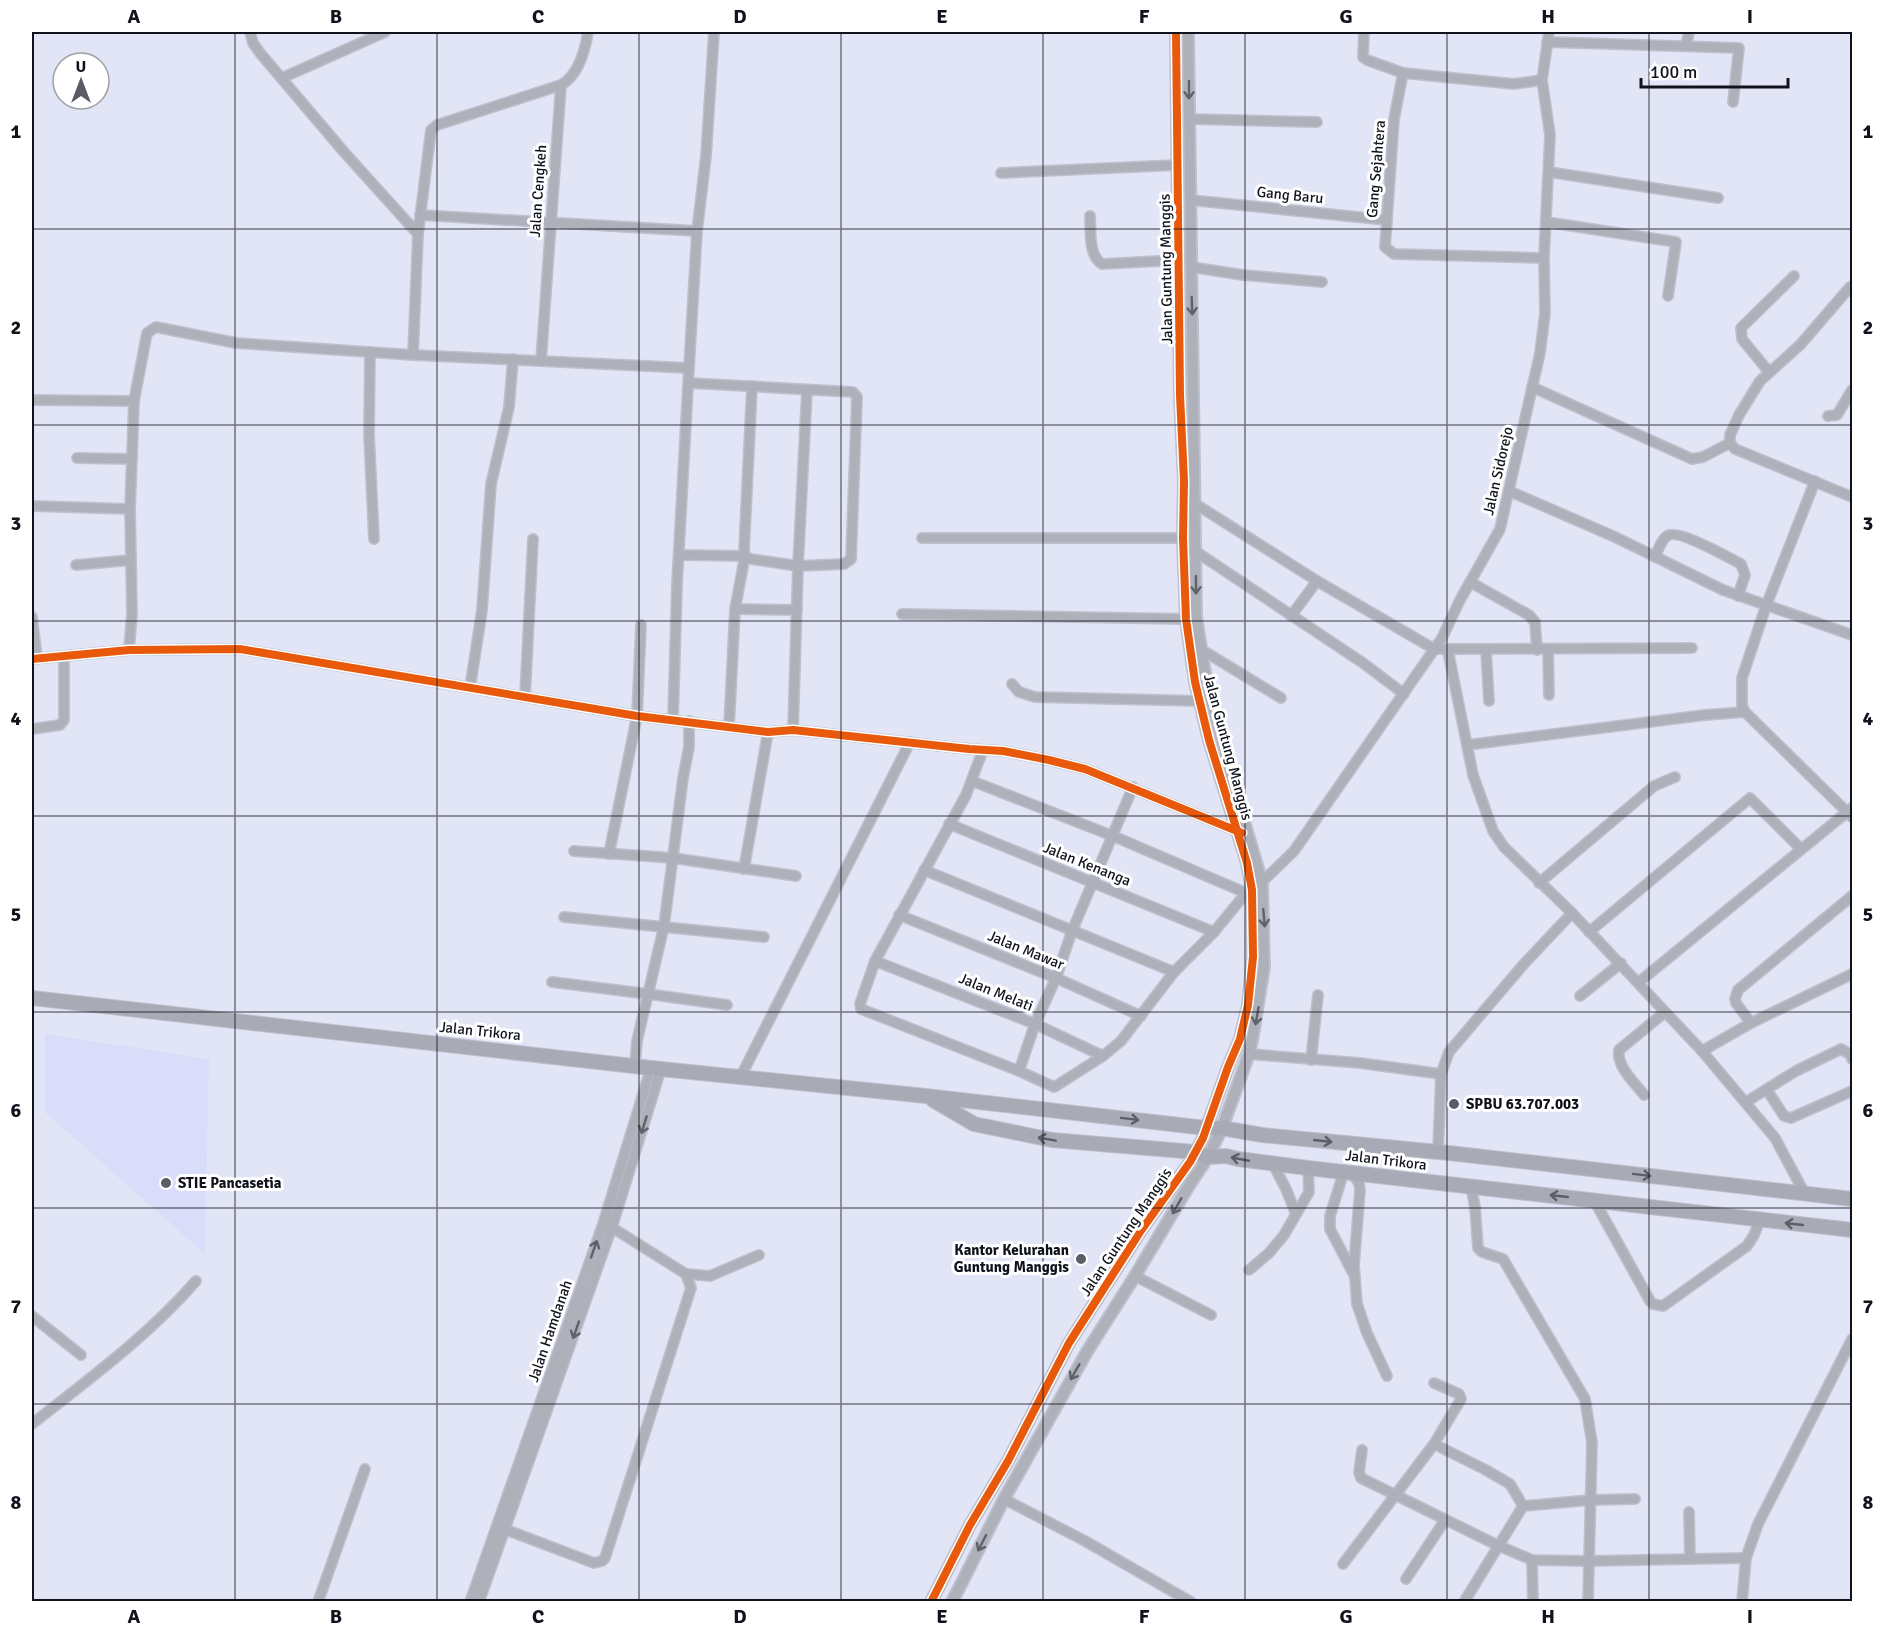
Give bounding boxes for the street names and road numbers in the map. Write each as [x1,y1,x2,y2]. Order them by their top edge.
street label: Gang Sejahtera [1363,119,1389,219]
street label: Jalan Cengkeh [526,144,550,238]
street label: Gang Baru [1256,183,1324,207]
street label: Jalan Guntung Manggis [1156,193,1176,344]
street label: Jalan Sidorejo [1479,425,1517,517]
street label: Jalan Guntung Manggis [1200,672,1256,823]
street label: Jalan Kenanga [1040,838,1134,890]
street label: Jalan Mawar [985,927,1067,974]
street label: Jalan Melati [956,969,1036,1015]
street label: Jalan Trikora [438,1018,522,1044]
street label: Jalan Trikora [1344,1146,1428,1174]
street label: Jalan Guntung Manggis [1076,1164,1176,1299]
street label: Jalan Hamdanah [524,1278,576,1384]

